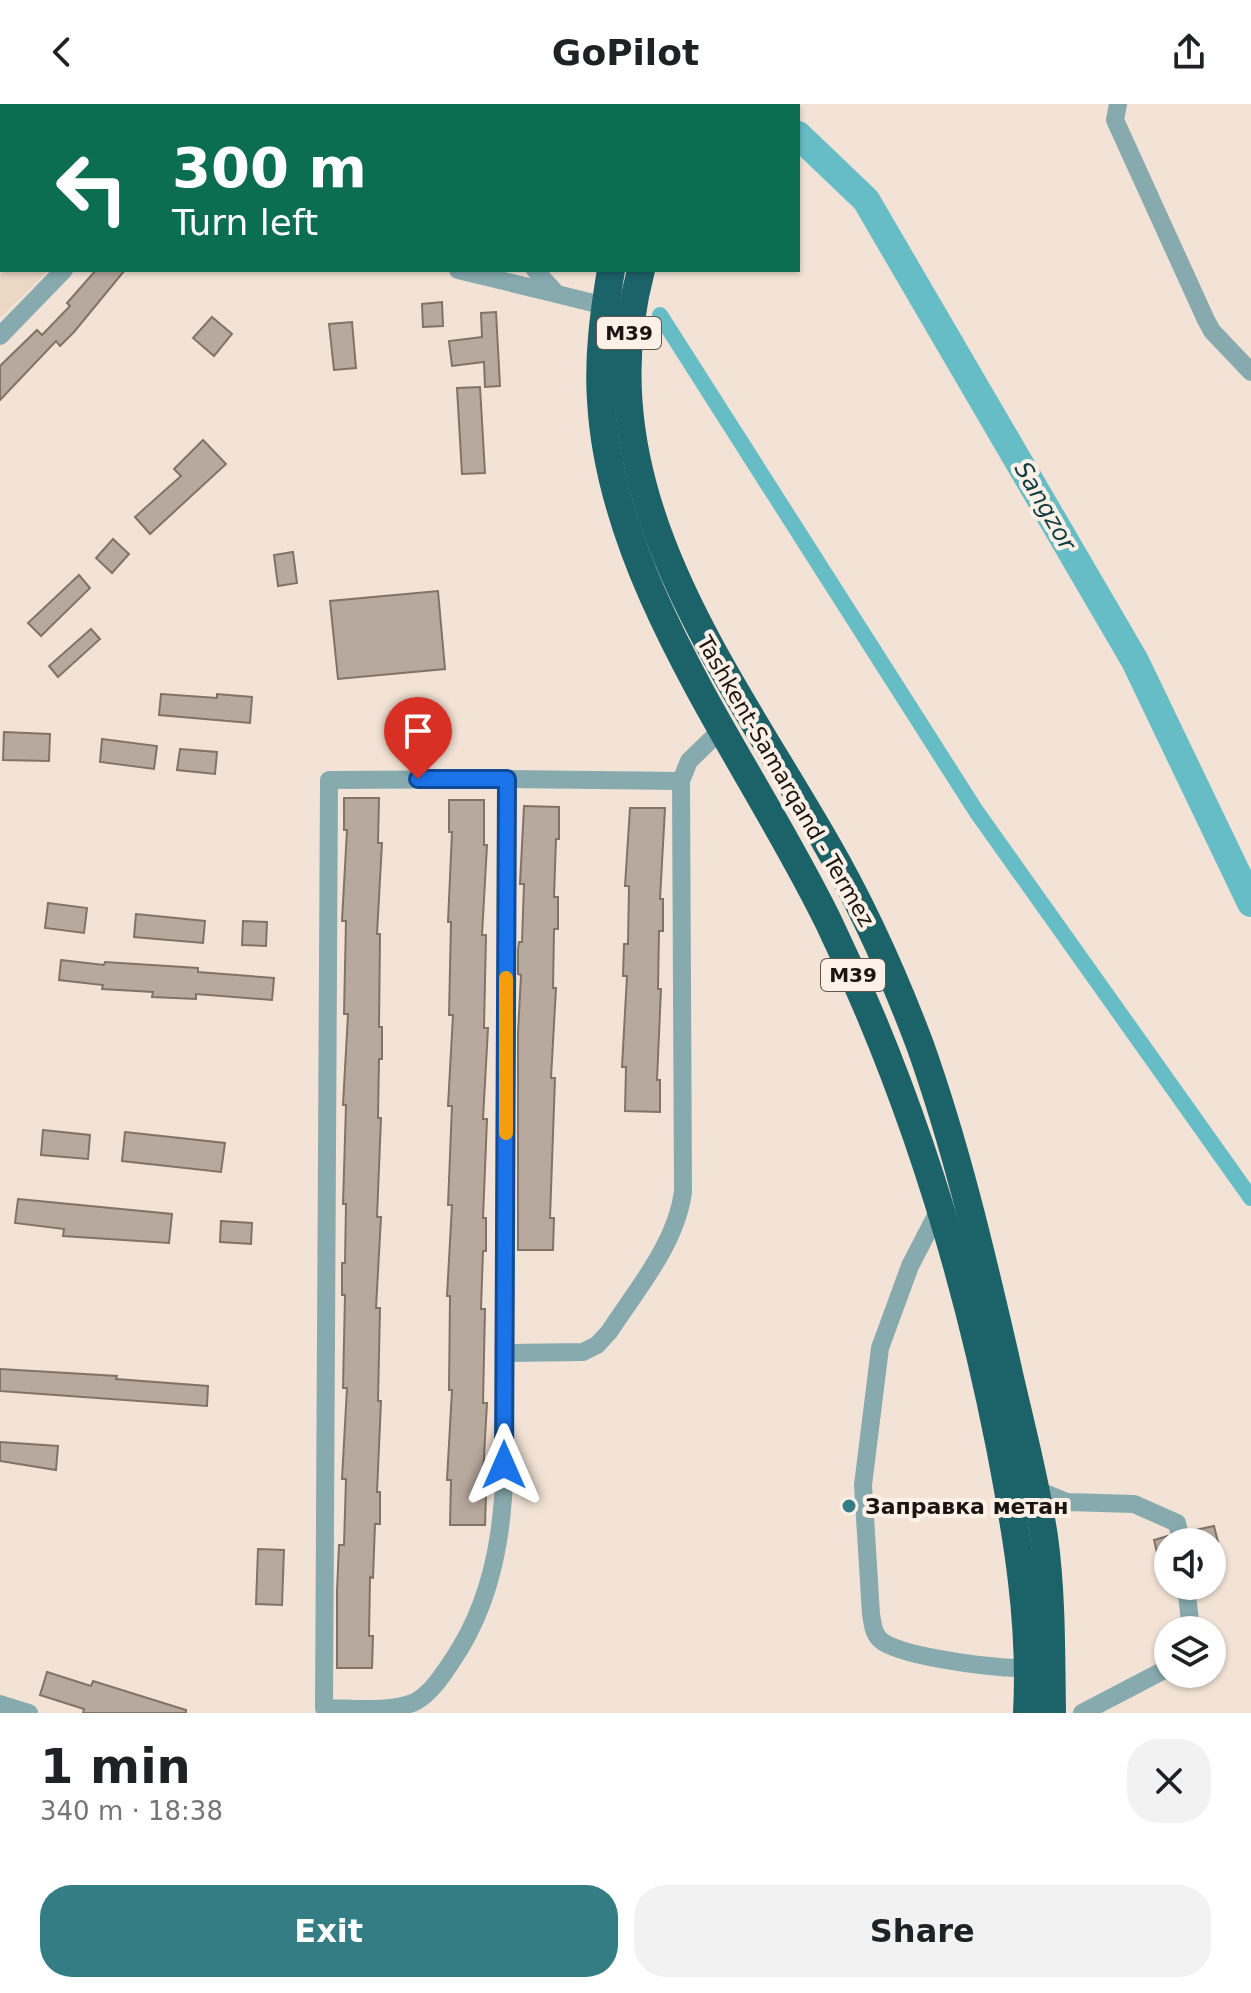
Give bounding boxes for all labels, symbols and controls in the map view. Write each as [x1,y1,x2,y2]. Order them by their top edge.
icon: back [40,30,84,74]
icon: share [1167,30,1211,74]
text: GoPilot [552,32,699,73]
text: 300 m [172,135,367,200]
icon: left [40,136,144,240]
text: Turn left [172,202,318,243]
road number: M39 [597,317,661,349]
water label: Sangzor [1008,457,1083,557]
street label: Tashkent-Samarqand - Termez [691,631,879,931]
pin [384,697,452,779]
icon: arrive [396,709,440,753]
road number: M39 [821,959,885,991]
position arrow [462,1423,546,1507]
place label: Заправка метан [865,1494,1068,1519]
marker: Заправка метан [840,1497,858,1515]
map controls [1154,1528,1226,1688]
button: sound [1154,1528,1226,1600]
button: layers [1154,1616,1226,1688]
text: 1 min [40,1738,191,1794]
button: close [1127,1739,1211,1823]
text: 340 m · 18:38 [40,1796,223,1826]
button: Exit [40,1885,618,1977]
button: Share [634,1885,1211,1977]

